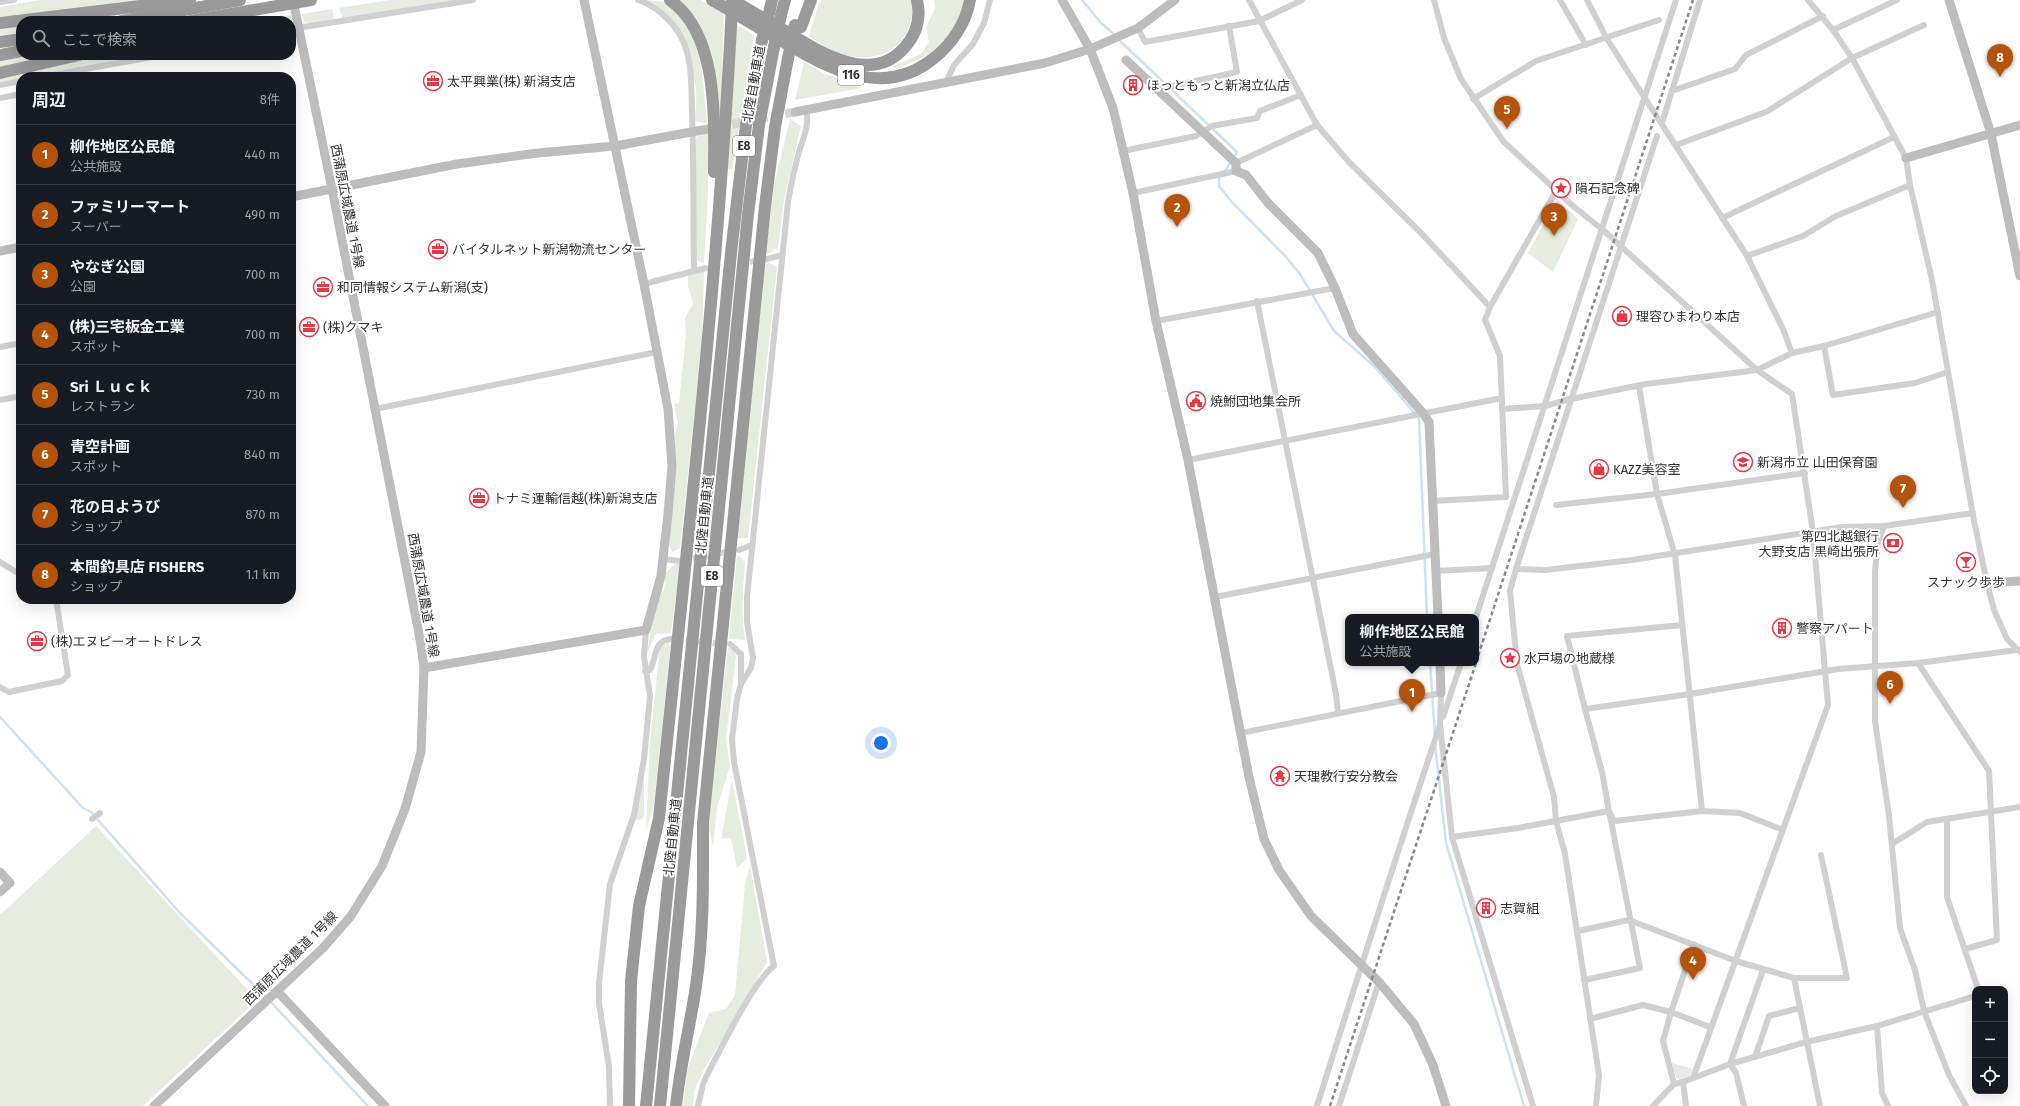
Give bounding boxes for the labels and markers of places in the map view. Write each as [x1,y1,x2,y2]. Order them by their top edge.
pin: 8 [1987,44,2013,77]
office icon: 太平興業(株) 新潟支店 [422,70,444,92]
place label: 太平興業(株) 新潟支店 [447,74,576,89]
building icon: ほっともっと新潟立仏店 [1122,74,1144,96]
place label: ほっともっと新潟立仏店 [1147,78,1290,93]
pin: 5 [1494,96,1520,129]
place icon: 隕石記念碑 [1550,177,1572,199]
place label: 隕石記念碑 [1575,181,1640,196]
pin: 2 [1164,194,1190,227]
pin: 3 [1541,203,1567,236]
office icon: バイタルネット新潟物流センター [427,238,449,260]
place label: バイタルネット新潟物流センター [452,242,646,257]
office icon: 和同情報システム新潟(支) [312,276,334,298]
place label: 和同情報システム新潟(支) [337,280,488,295]
shop icon: 理容ひまわり本店 [1611,305,1633,327]
place label: 理容ひまわり本店 [1636,309,1740,324]
office icon: (株)クマキ [298,316,320,338]
place label: (株)クマキ [323,320,383,335]
public building icon: 焼鮒団地集会所 [1185,390,1207,412]
place label: 焼鮒団地集会所 [1210,394,1301,409]
school or university icon: 新潟市立 山田保育園 [1732,451,1754,473]
place label: 新潟市立 山田保育園 [1757,455,1877,470]
shop icon: KAZZ美容室 [1588,458,1610,480]
place label: KAZZ美容室 [1613,462,1681,477]
pin: 7 [1890,475,1916,508]
office icon: トナミ運輸信越(株)新潟支店 [468,487,490,509]
place label: トナミ運輸信越(株)新潟支店 [493,491,657,506]
place label: 第四北越銀行 大野支店 黒崎出張所 [1759,529,1879,559]
bank icon: 第四北越銀行 大野支店 黒崎出張所 [1882,532,1904,554]
bar icon: スナック歩歩 [1955,551,1977,573]
place label: スナック歩歩 [1927,575,2005,590]
building icon: 警察アパート [1771,617,1793,639]
place label: 警察アパート [1796,621,1874,636]
office icon: (株)エヌピーオートドレス [26,630,48,652]
place label: (株)エヌピーオートドレス [51,634,202,649]
place icon: 水戸場の地蔵様 [1499,647,1521,669]
place label: 水戸場の地蔵様 [1524,651,1615,666]
pin: 6 [1877,671,1903,704]
pin: 1 [1399,679,1425,712]
temple icon: 天理教行安分教会 [1269,765,1291,787]
place label: 天理教行安分教会 [1294,769,1398,784]
building icon: 志賀組 [1475,897,1497,919]
place label: 志賀組 [1500,901,1539,916]
pin: 4 [1680,947,1706,980]

